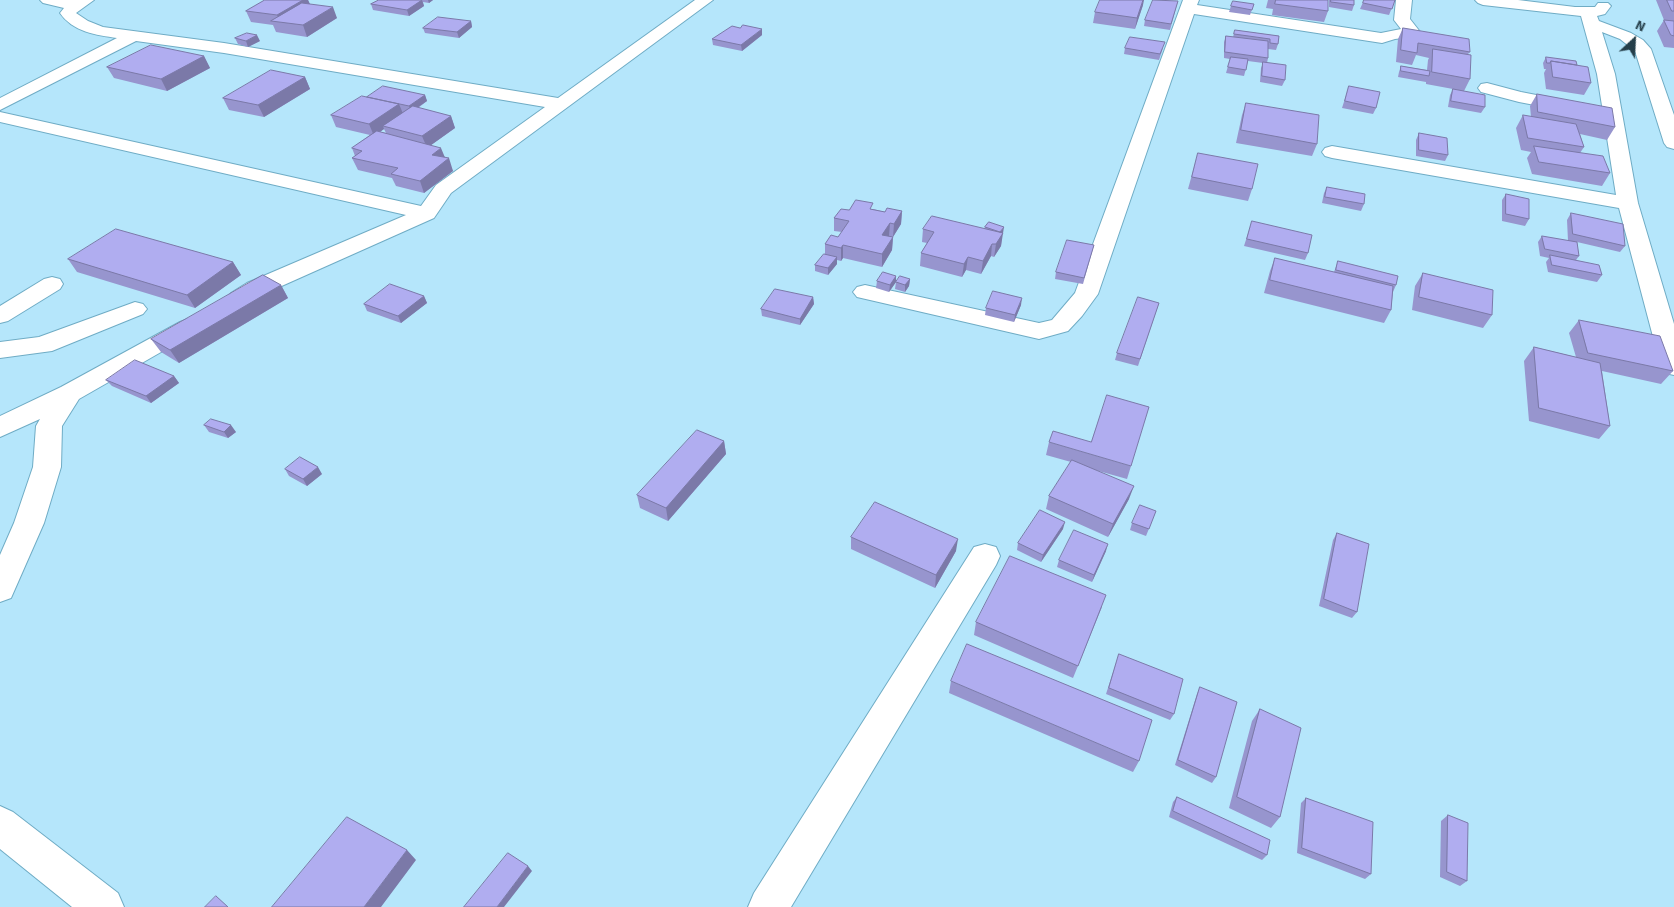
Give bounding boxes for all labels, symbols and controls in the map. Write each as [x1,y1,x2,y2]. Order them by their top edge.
north arrow [1609,15,1659,65]
text: N [1632,15,1649,37]

